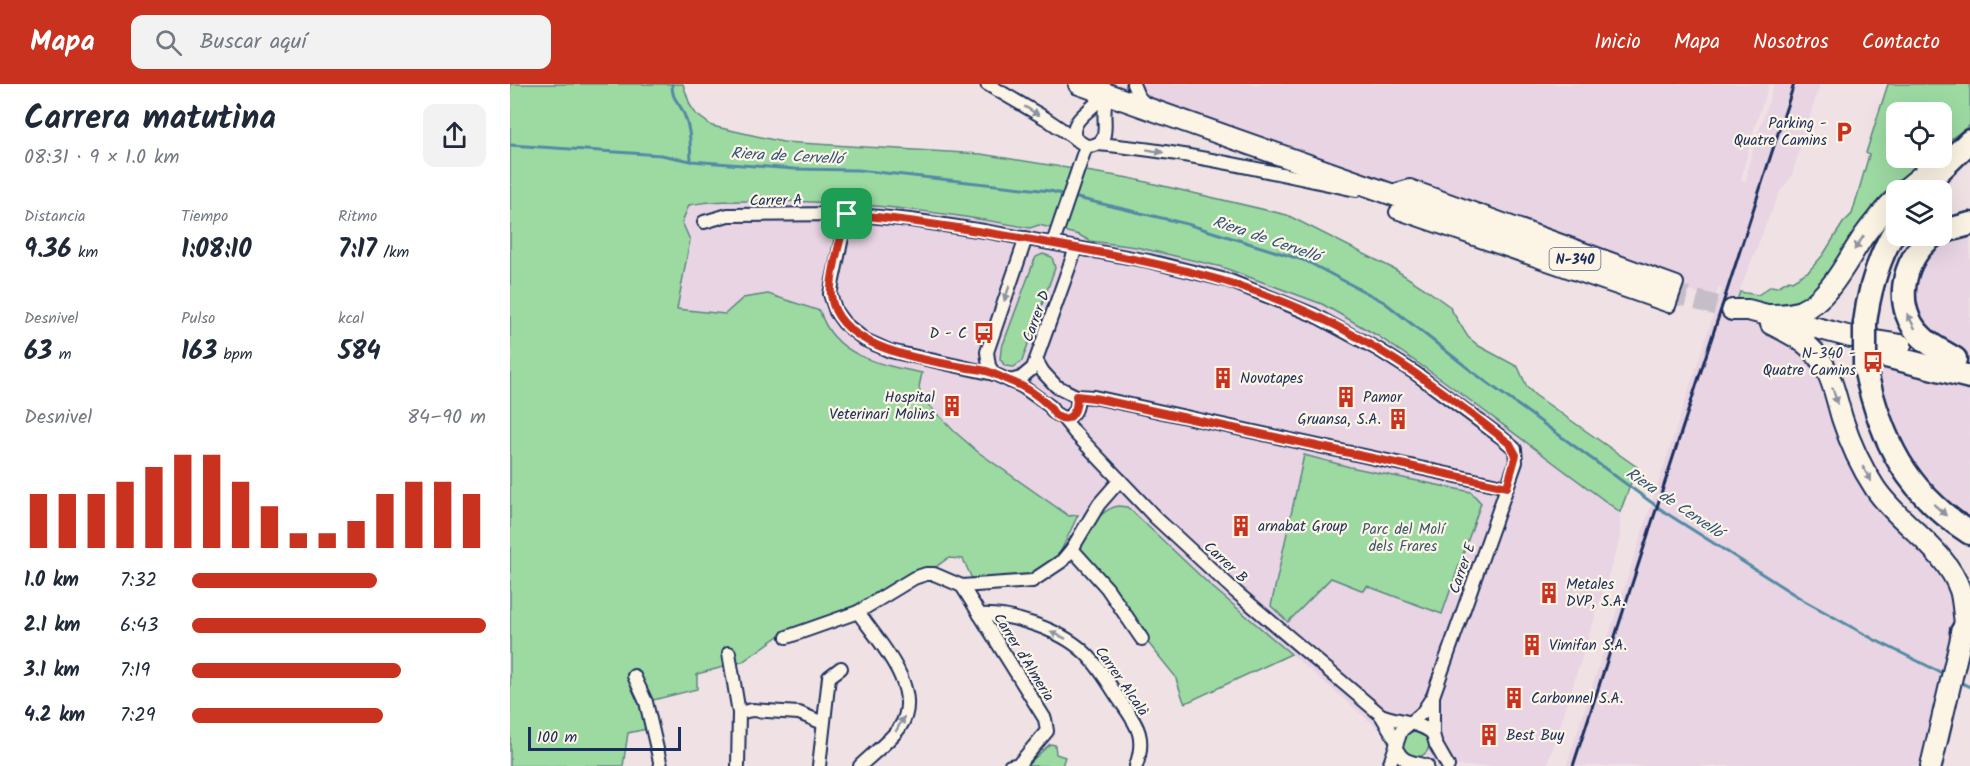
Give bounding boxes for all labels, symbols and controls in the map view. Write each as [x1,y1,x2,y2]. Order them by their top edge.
search box [131,15,551,69]
text: Mapa [30,20,95,65]
text: Buscar aquí [200,25,307,60]
icon: search [152,26,185,59]
text: Inicio [1594,26,1641,59]
text: Mapa [1674,26,1720,59]
text: Nosotros [1753,26,1829,59]
text: Contacto [1862,26,1940,59]
text: Carrera matutina [24,93,276,146]
map controls [1886,102,1952,246]
button: locate [1886,102,1952,168]
button: share [423,104,486,167]
one-way arrow [1024,105,1040,116]
place label: Parking - Quatre Camins [1734,112,1828,153]
parking icon: Parking - Quatre Camins [1832,120,1856,144]
water label: Riera de Cervelló [730,141,847,172]
text: 08:31 · 9 × 1.0 km [24,142,179,174]
one-way arrow [1146,147,1165,156]
button: layers [1886,180,1952,246]
pin [821,188,872,239]
street label: Carrer A [749,189,803,213]
icon: arrive [830,197,863,230]
text: Distancia [24,204,86,229]
text: Tiempo [181,204,228,229]
text: Ritmo [338,204,377,229]
water label: Riera de Cervelló [1209,209,1327,271]
text: 9.36 [24,229,72,271]
text: 1:08:10 [181,229,252,271]
text: 7:17 [338,229,377,271]
one-way arrow [1854,235,1865,251]
text: km [72,240,98,265]
text: /km [377,240,409,265]
road number: N-340 [1550,248,1600,270]
one-way arrow [1001,285,1011,303]
street label: Carrer D [1017,287,1057,346]
text: Desnivel [24,306,79,331]
text: Pulso [181,306,215,331]
text: kcal [338,306,364,331]
one-way arrow [1906,313,1916,330]
bus stop icon: D - C [972,321,996,345]
place label: D - C [929,322,967,346]
text: 63 [24,331,52,373]
text: 163 [181,331,217,373]
text: 584 [338,331,381,373]
text: m [52,342,71,367]
text: bpm [217,342,252,367]
place label: N-340 - Quatre Camins [1763,342,1857,383]
bus stop icon: N-340 - Quatre Camins [1861,350,1885,374]
building icon: Novotapes [1211,366,1235,390]
place label: Novotapes [1240,367,1304,391]
building icon: Pamor [1334,385,1358,409]
place label: Hospital Veterinari Molins [829,386,936,427]
place label: Pamor [1363,386,1403,410]
one-way arrow [1831,387,1840,405]
building icon: Hospital Veterinari Molins [940,394,964,418]
text: Desnivel [24,402,92,434]
text: 84–90 m [407,402,486,434]
building icon: Gruansa, S.A. [1386,407,1410,431]
place label: Gruansa, S.A. [1298,408,1381,432]
water label: Riera de Cervelló [1621,461,1731,547]
one-way arrow [1862,466,1873,482]
one-way arrow [1932,503,1947,516]
building icon: arnabat Group [1229,514,1253,538]
place label: arnabat Group [1258,515,1347,539]
park label: Parc del Molí dels Frares [1362,518,1447,559]
street label: Carrer B [1198,536,1253,590]
street label: Carrer E [1443,538,1483,597]
text: 1.0 km [24,565,79,597]
text: 7:32 [120,565,157,597]
place label: Metales DVP, S.A. [1566,573,1625,614]
building icon: Metales DVP, S.A. [1537,581,1561,605]
street label: Carrer d'Almeria [986,609,1060,706]
text: 2.1 km [24,610,80,642]
text: 6:43 [120,610,158,642]
one-way arrow [1050,631,1067,640]
building icon: Vimifan S.A. [1520,633,1544,657]
place label: Vimifan S.A. [1549,634,1627,658]
street label: Carrer Alcalà [1088,642,1154,722]
text: 3.1 km [24,655,80,687]
text: 7:19 [120,655,150,687]
building icon: Carbonnel S.A. [1502,686,1526,710]
place label: Carbonnel S.A. [1531,687,1623,711]
text: 4.2 km [24,700,85,732]
text: 7:29 [120,700,156,732]
one-way arrow [894,715,905,732]
building icon: Best Buy [1477,723,1501,747]
scale bar [528,724,681,752]
place label: Best Buy [1506,724,1565,748]
text: 100 m [537,725,577,750]

